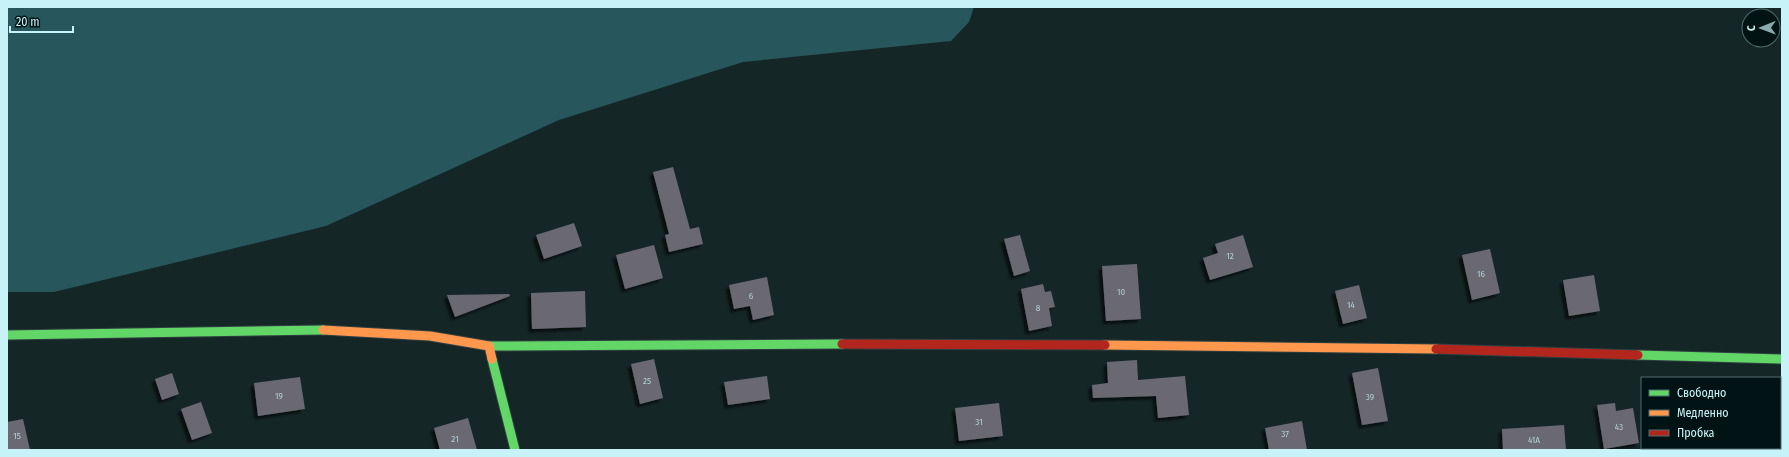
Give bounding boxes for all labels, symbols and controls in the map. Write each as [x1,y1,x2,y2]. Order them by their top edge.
scale bar [10,8,73,34]
north arrow [1741,8,1781,48]
text: 20 m [16,15,40,29]
text: С [1745,25,1758,31]
house number: 12 [1226,251,1234,261]
house number: 16 [1477,269,1486,279]
house number: 10 [1117,287,1125,297]
house number: 6 [749,291,754,301]
house number: 14 [1347,300,1356,310]
house number: 8 [1036,303,1041,313]
house number: 25 [643,376,651,386]
legend [1641,377,1781,449]
text: Свободно [1677,386,1726,400]
house number: 19 [275,391,283,401]
house number: 39 [1366,392,1374,402]
text: Медленно [1677,406,1729,420]
house number: 31 [975,417,983,427]
house number: 43 [1615,422,1623,432]
text: Пробка [1677,426,1715,440]
house number: 37 [1281,429,1289,439]
house number: 15 [13,431,21,441]
house number: 21 [451,434,459,444]
house number: 41А [1528,435,1540,445]

